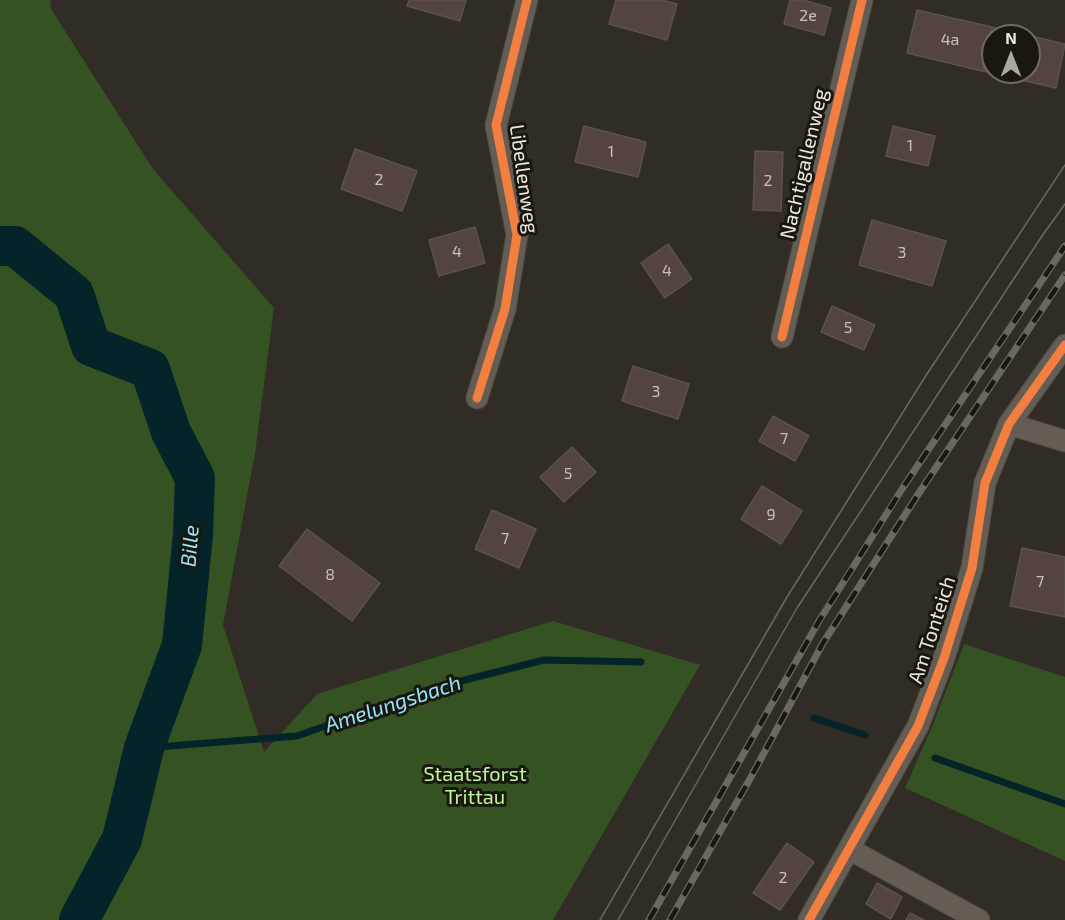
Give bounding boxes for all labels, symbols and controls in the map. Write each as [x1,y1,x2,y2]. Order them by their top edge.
house number: 2e [799,6,817,26]
north arrow [981,24,1041,84]
text: N [1005,28,1017,47]
house number: 4a [941,30,959,50]
street label: Nachtigallenweg [775,86,833,242]
street label: Libellenweg [504,123,544,235]
house number: 1 [907,136,913,156]
house number: 1 [608,142,614,162]
house number: 2 [375,170,383,190]
house number: 2 [764,171,772,191]
house number: 4 [452,242,462,262]
house number: 3 [898,243,906,263]
house number: 4 [662,261,672,281]
house number: 5 [844,318,852,338]
house number: 3 [652,382,660,402]
house number: 7 [780,429,788,449]
house number: 5 [564,464,572,484]
house number: 9 [766,505,776,525]
water label: Bille [176,524,204,568]
house number: 7 [501,529,509,549]
house number: 8 [325,565,335,585]
house number: 7 [1036,572,1044,592]
street label: Am Tonteich [903,573,961,687]
water label: Amelungsbach [322,670,464,738]
park label: Staatsforst Trittau [423,762,527,809]
house number: 2 [779,868,787,888]

